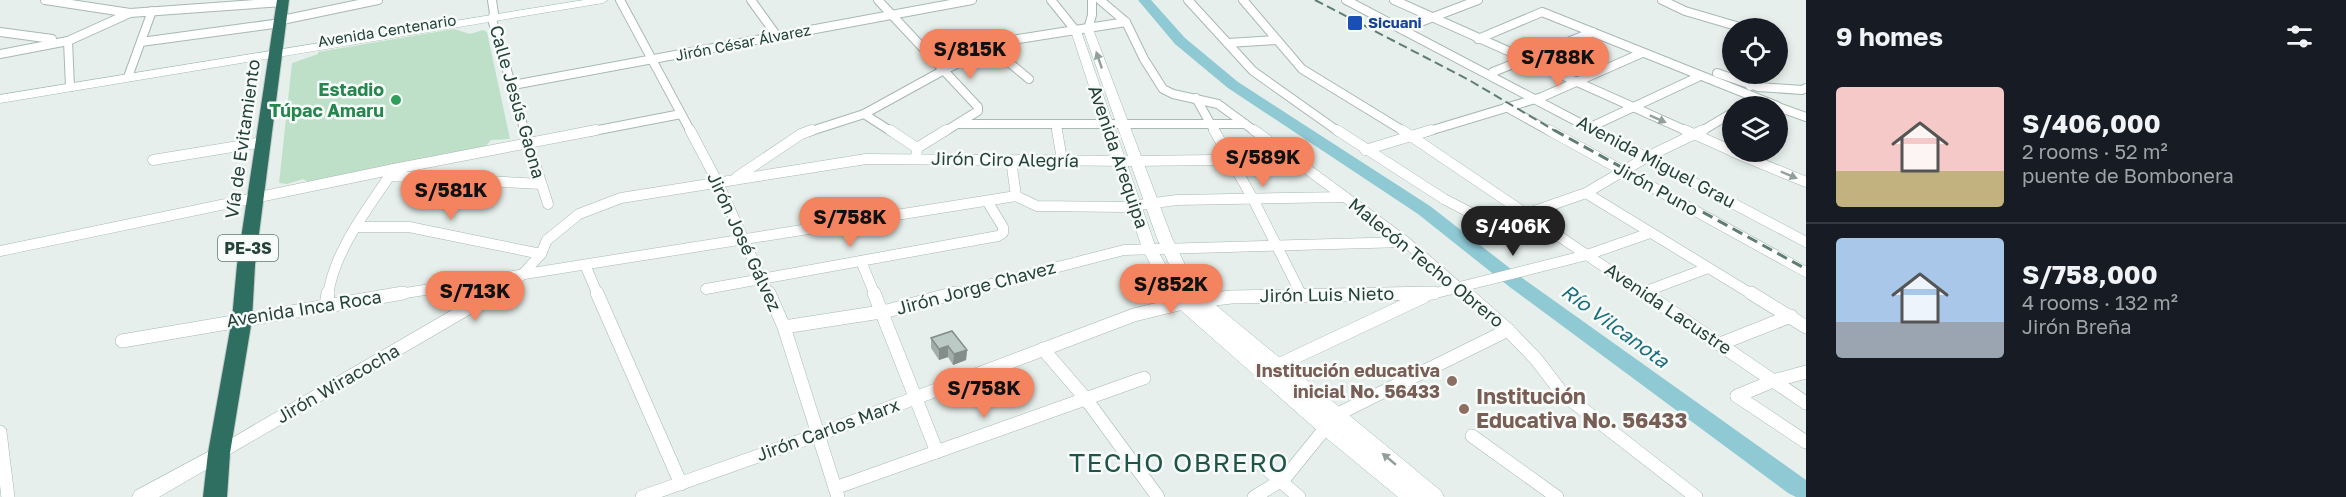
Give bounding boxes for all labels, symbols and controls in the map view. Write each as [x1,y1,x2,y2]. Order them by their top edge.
street label: Avenida Centenario [316,10,457,50]
place label: Sicuani [1368,13,1422,31]
marker: Sicuani [1346,14,1364,32]
map controls [1722,18,1788,162]
button: locate [1722,18,1788,84]
street label: Jirón César Álvarez [674,20,812,64]
icon: filters [2283,20,2316,53]
text: 9 homes [1836,21,1943,52]
street label: Calle Jesús Gaona [486,23,550,181]
pin: S/815K [921,29,1019,80]
text: S/815K [934,36,1006,60]
pin: S/788K [1509,37,1607,88]
text: S/788K [1521,44,1595,68]
one-way arrow [1093,50,1103,68]
street label: Vía de Evitamiento [220,58,264,220]
place label: Estadio Túpac Amaru [269,78,384,121]
street label: Avenida Arequipa [1084,82,1154,231]
marker: Estadio Túpac Amaru [389,93,403,107]
button: layers [1722,96,1788,162]
text: S/406,000 [2022,108,2161,139]
street label: Avenida Miguel Grau [1573,110,1739,212]
icon: home [1884,111,1956,183]
one-way arrow [1650,114,1668,124]
pin: S/589K [1214,137,1312,188]
text: 2 rooms · 52 m² [2022,139,2168,163]
text: S/589K [1225,144,1301,168]
street label: Jirón Ciro Alegría [931,147,1079,171]
street label: Jirón Puno [1611,156,1702,220]
text: puente de Bombonera [2022,163,2234,187]
street label: Jirón José Gálvez [703,169,787,315]
pin: S/581K [402,170,500,221]
one-way arrow [1780,171,1798,180]
text: S/581K [415,177,487,201]
street label: Malecón Techo Obrero [1345,193,1509,332]
pin: S/758K [801,197,899,248]
text: S/758K [813,204,887,228]
pin: S/406K [1464,206,1562,257]
text: S/406K [1475,213,1551,237]
road number: PE-3S [218,235,278,261]
street label: Jirón Jorge Chavez [894,255,1058,319]
street label: Avenida Lacustre [1601,258,1736,359]
text: S/758,000 [2022,259,2158,290]
icon: home [1884,262,1956,334]
pin: S/852K [1122,264,1220,315]
pin: S/713K [426,271,524,322]
text: S/852K [1134,271,1208,295]
text: S/713K [440,278,510,302]
water label: Río Vilcanota [1557,278,1674,373]
street label: Jirón Luis Nieto [1259,282,1394,306]
street label: Avenida Inca Roca [225,285,383,331]
text: 4 rooms · 132 m² [2022,290,2178,314]
text: Jirón Breña [2022,314,2132,338]
street label: Jirón Wiracocha [272,339,403,427]
place label: Institución educativa inicial No. 56433 [1256,359,1440,402]
pin: S/758K [935,368,1033,419]
marker: Institución educativa inicial No. 56433 [1445,374,1459,388]
text: S/758K [947,375,1021,399]
place label: Institución Educativa No. 56433 [1476,383,1687,433]
street label: Jirón Carlos Marx [753,393,902,465]
marker: Institución Educativa No. 56433 [1457,402,1471,416]
district label: TECHO OBRERO [1069,447,1289,478]
one-way arrow [1381,453,1397,466]

